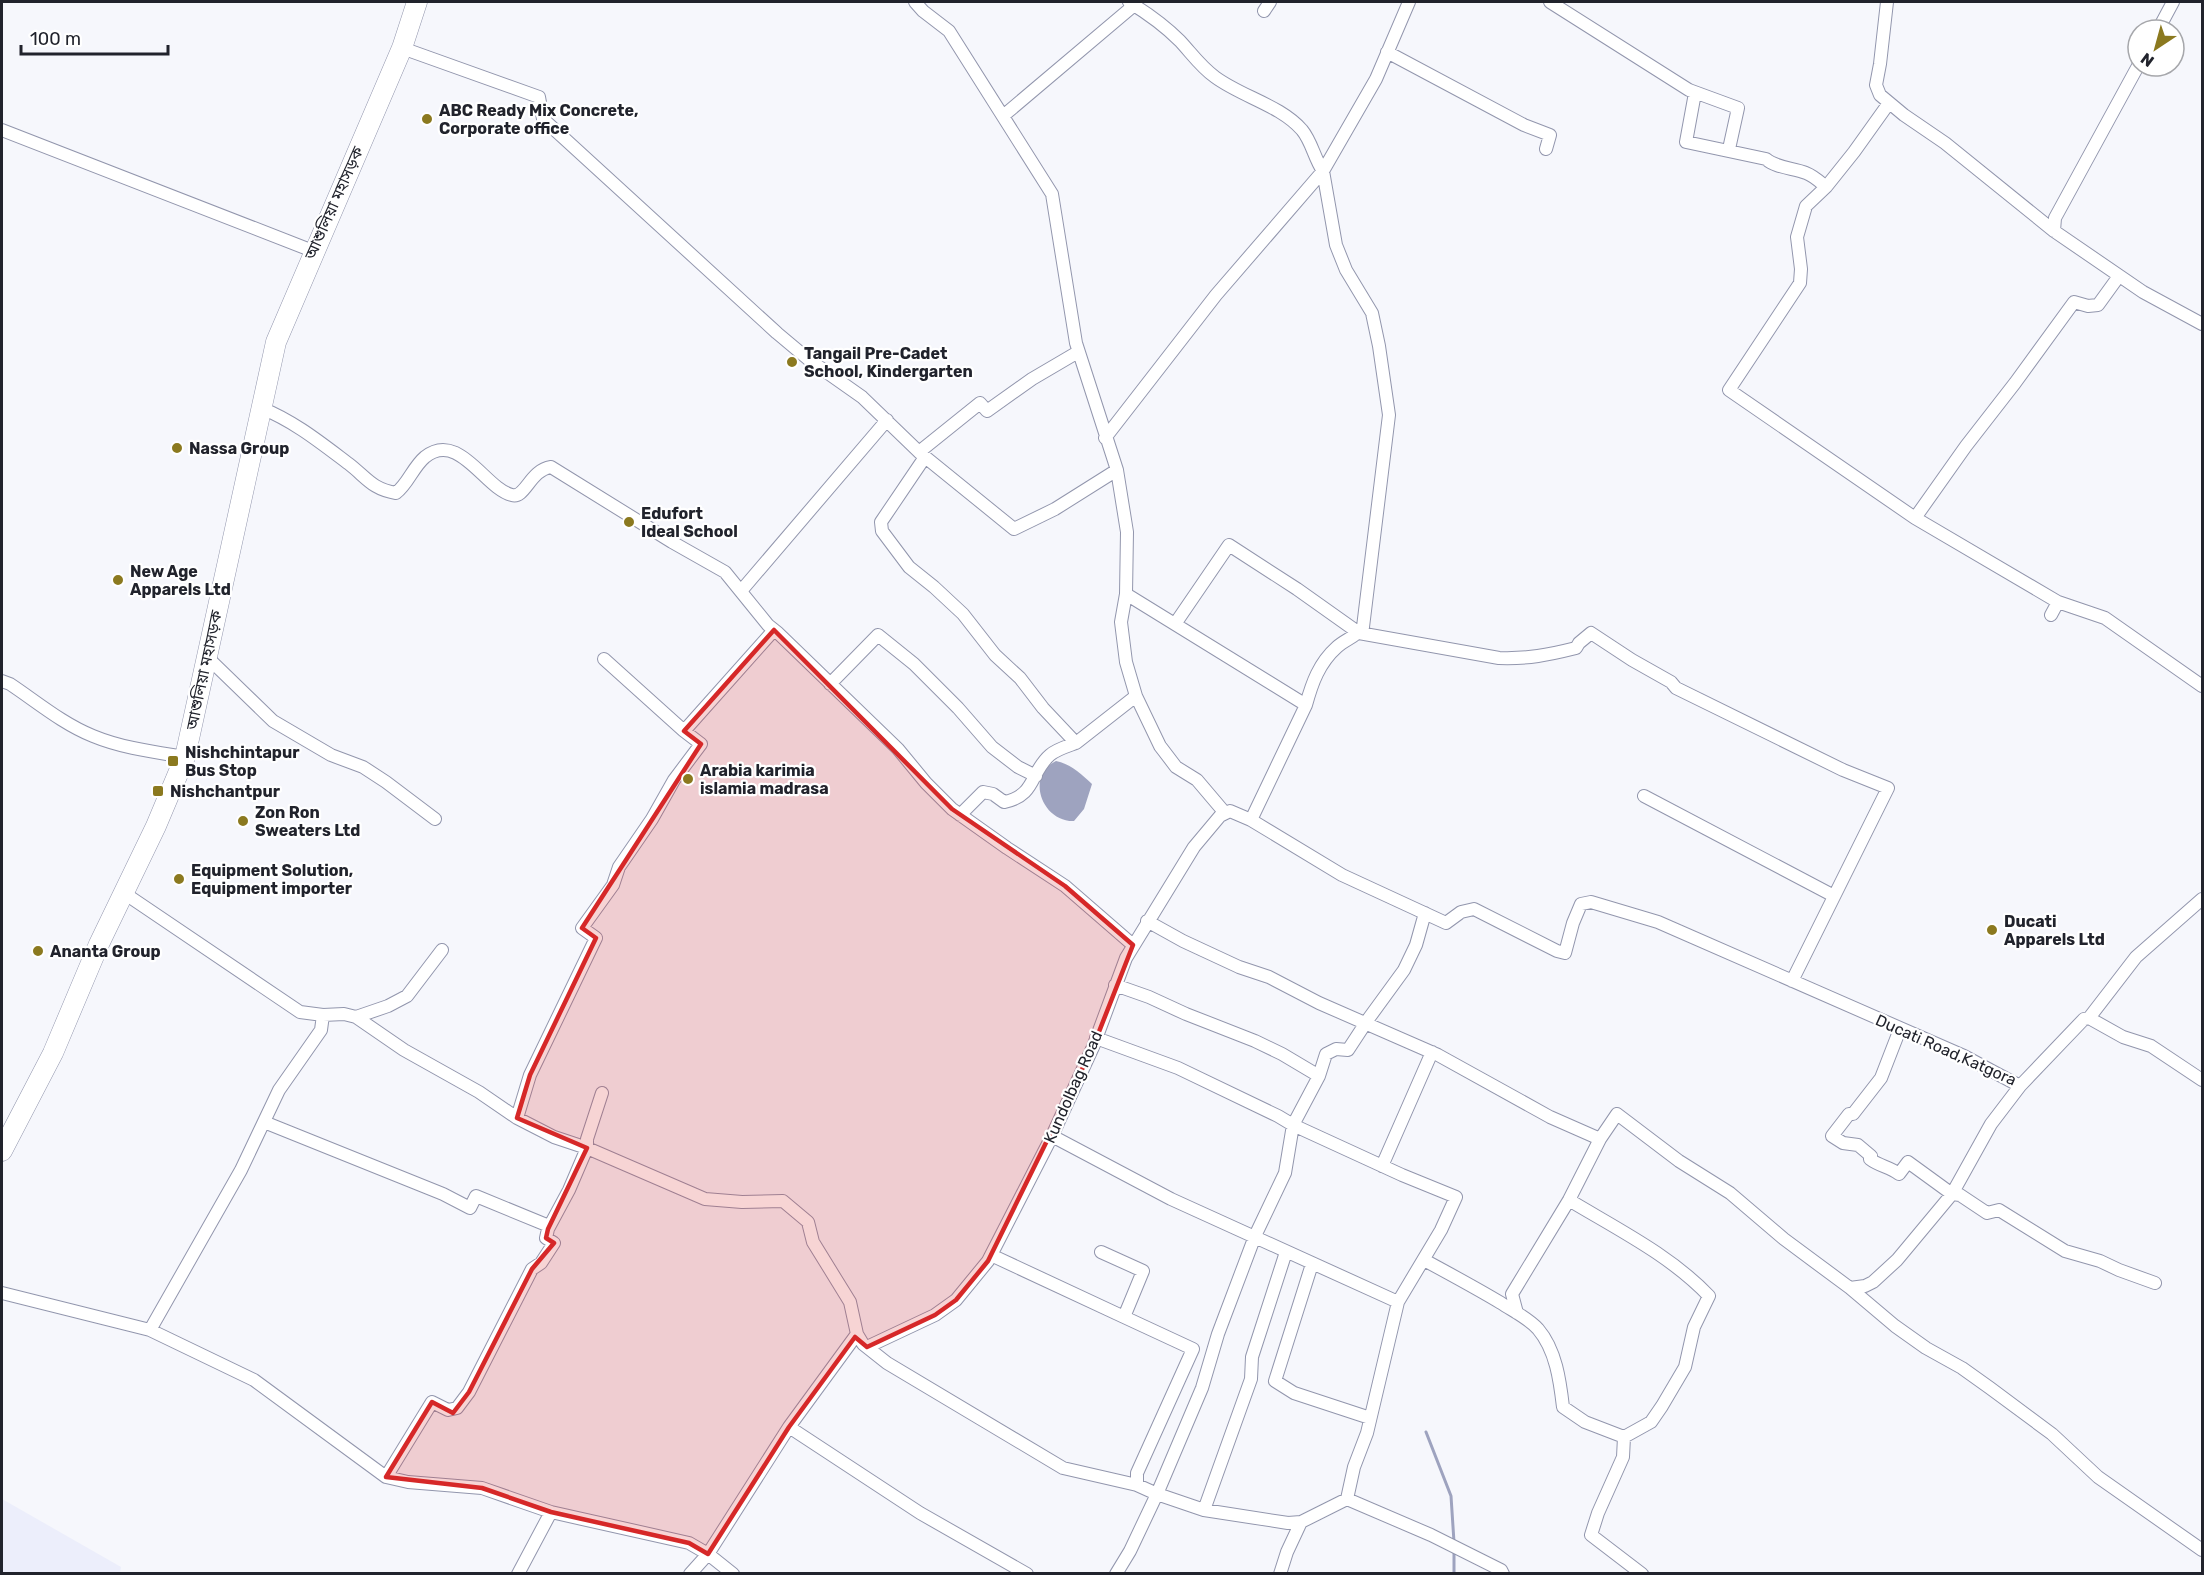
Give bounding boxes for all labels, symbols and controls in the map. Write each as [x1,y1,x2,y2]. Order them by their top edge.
scale bar [21,18,168,56]
north arrow [2126,18,2186,78]
text: 100 m [30,28,81,50]
text: N [2137,49,2158,71]
place label: ABC Ready Mix Concrete, Corporate office [439,101,638,138]
marker: ABC Ready Mix Concrete, Corporate office [420,112,434,126]
street label: আশুলিয়া মহাসড়ক [300,143,368,263]
place label: Tangail Pre-Cadet School, Kindergarten [804,344,973,381]
marker: Tangail Pre-Cadet School, Kindergarten [785,355,799,369]
place label: Nassa Group [189,439,289,458]
marker: Nassa Group [170,441,184,455]
place label: Edufort Ideal School [641,504,738,541]
marker: Edufort Ideal School [622,515,636,529]
place label: New Age Apparels Ltd [130,562,231,599]
marker: New Age Apparels Ltd [111,573,125,587]
street label: আশুলিয়া মহাসড়ক [182,607,226,732]
place label: Nishchintapur Bus Stop [185,743,300,780]
marker: Nishchintapur Bus Stop [166,754,180,768]
place label: Arabia karimia islamia madrasa [700,761,829,798]
marker: Arabia karimia islamia madrasa [681,772,695,786]
place label: Nishchantpur [170,782,281,801]
marker: Nishchantpur [151,784,165,798]
place label: Zon Ron Sweaters Ltd [255,803,360,840]
marker: Zon Ron Sweaters Ltd [236,814,250,828]
place label: Equipment Solution, Equipment importer [191,861,353,898]
marker: Equipment Solution, Equipment importer [172,872,186,886]
place label: Ducati Apparels Ltd [2004,912,2105,949]
marker: Ducati Apparels Ltd [1985,923,1999,937]
place label: Ananta Group [50,942,161,961]
marker: Ananta Group [31,944,45,958]
street label: Ducati Road,Katgora [1873,1010,2019,1090]
street label: Kundolbag Road [1040,1028,1106,1146]

